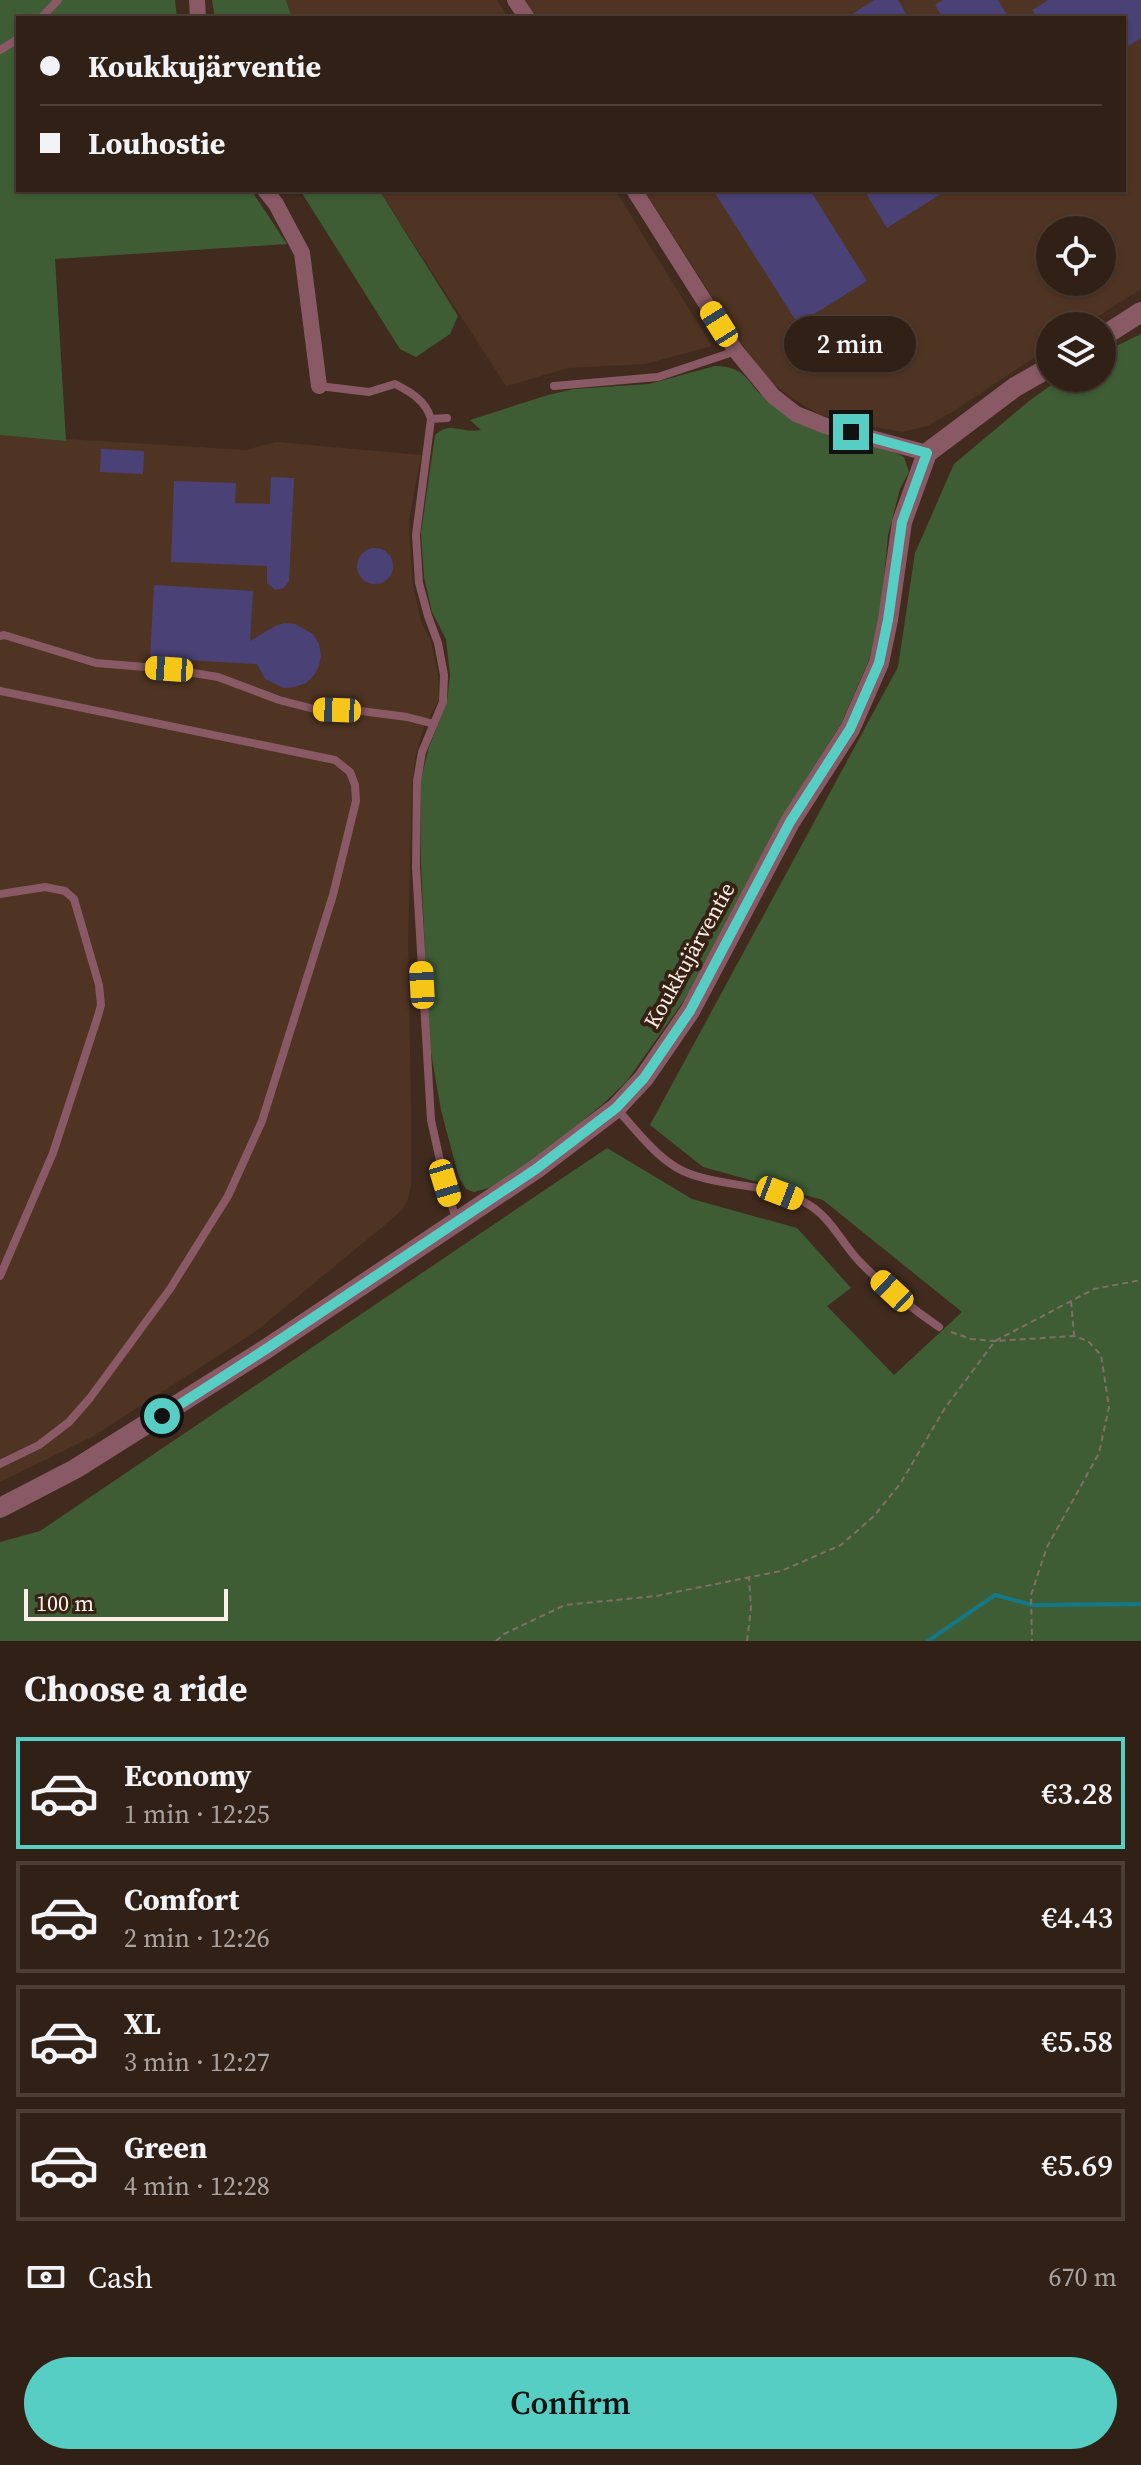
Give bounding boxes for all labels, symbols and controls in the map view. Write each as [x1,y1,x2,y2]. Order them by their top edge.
text: Koukkujärventie [88,46,321,87]
text: Louhostie [88,123,225,164]
map controls [1036,216,1116,392]
button: locate [1036,216,1116,296]
car [696,297,742,351]
button: layers [1036,312,1116,392]
callout: 2 min [785,316,917,372]
text: 2 min [817,326,883,362]
route end [833,414,869,450]
car [144,655,194,683]
car [313,697,361,723]
street label: Koukkujärventie [637,877,741,1033]
car [409,960,435,1010]
car [427,1157,463,1209]
car [753,1173,807,1213]
car [866,1266,918,1316]
route start [144,1398,180,1434]
scale bar [24,1585,228,1621]
text: 100 m [36,1588,94,1618]
text: Choose a ride [24,1664,247,1713]
text: Economy [124,1755,252,1796]
icon: car [28,1757,100,1829]
text: €3.28 [1042,1773,1113,1814]
text: 1 min · 12:25 [124,1796,270,1832]
text: Comfort [124,1879,239,1920]
icon: car [28,1881,100,1953]
text: €4.43 [1042,1897,1113,1938]
text: 2 min · 12:26 [124,1920,270,1956]
text: XL [124,2003,161,2044]
icon: car [28,2005,100,2077]
text: €5.58 [1042,2021,1113,2062]
text: 3 min · 12:27 [124,2044,270,2080]
text: Green [124,2127,207,2168]
icon: car [28,2129,100,2201]
text: €5.69 [1042,2145,1113,2186]
text: 4 min · 12:28 [124,2168,270,2204]
icon: cash [24,2255,68,2299]
text: Cash [88,2257,153,2298]
text: 670 m [1049,2259,1117,2295]
button: Confirm [24,2357,1117,2449]

